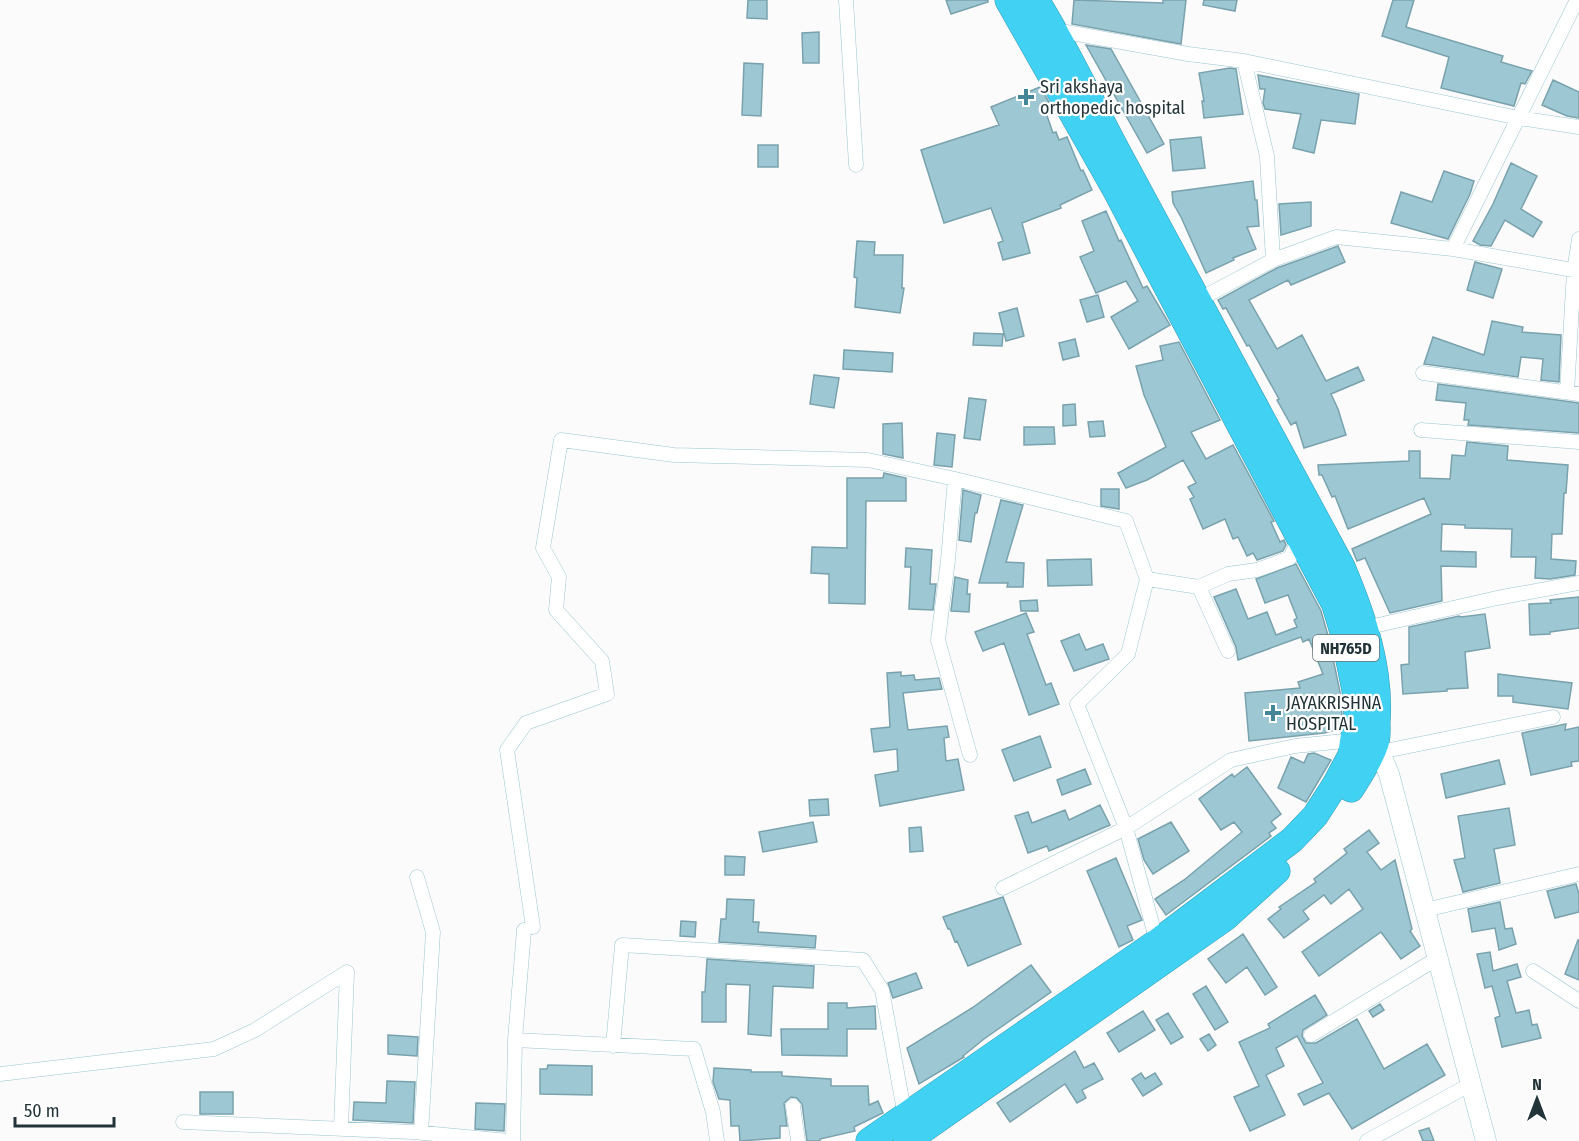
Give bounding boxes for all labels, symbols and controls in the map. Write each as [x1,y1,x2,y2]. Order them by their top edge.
place label: Sri akshaya orthopedic hospital [1040,76,1185,119]
marker: Sri akshaya orthopedic hospital [1017,88,1035,106]
road number: NH765D [1313,635,1379,661]
place label: JAYAKRISHNA HOSPITAL [1286,692,1382,735]
marker: JAYAKRISHNA HOSPITAL [1264,704,1282,722]
north arrow [1507,1069,1567,1129]
text: N [1532,1075,1542,1094]
scale bar [15,1090,114,1128]
text: 50 m [24,1100,60,1122]

